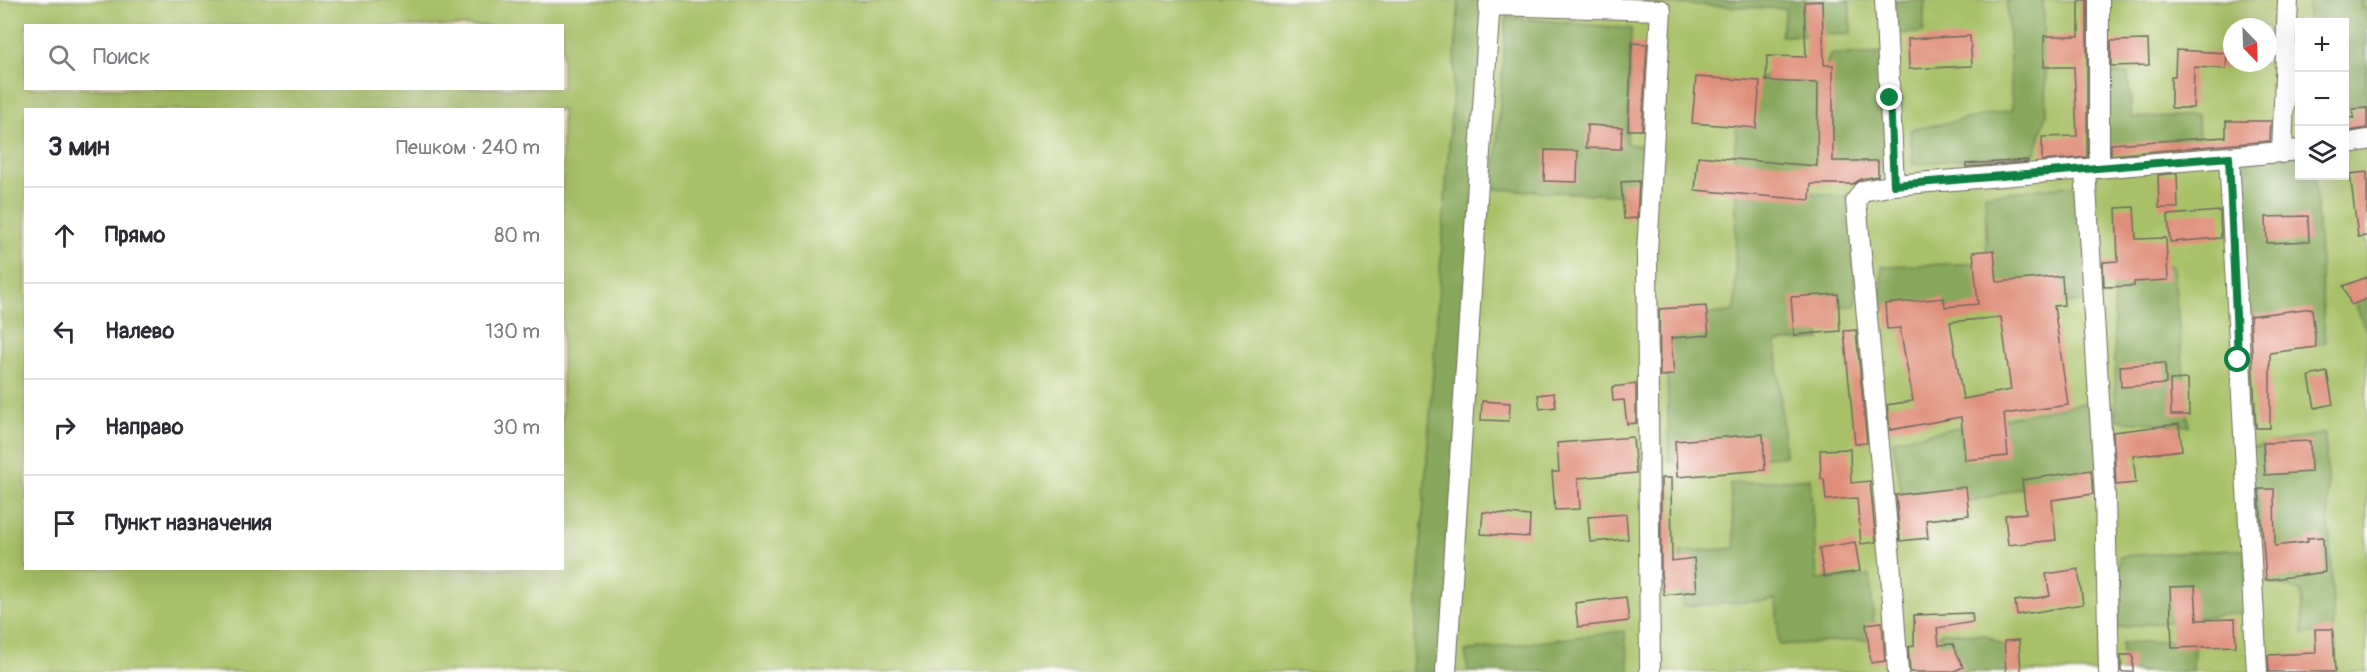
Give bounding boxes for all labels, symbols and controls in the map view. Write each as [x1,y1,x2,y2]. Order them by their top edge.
north arrow [2223,18,2277,72]
map controls [2295,18,2349,180]
button: + [2295,18,2349,72]
search box [24,24,564,90]
icon: search [45,41,78,74]
text: Поиск [93,43,150,71]
button: − [2295,72,2349,126]
route end [1876,84,1902,110]
button: layers [2295,126,2349,180]
text: 3 мин [48,131,110,163]
text: Пешком · 240 m [396,135,540,160]
icon: ahead [48,219,81,252]
text: Прямо [105,221,165,249]
text: 80 m [494,223,540,248]
icon: left [48,315,81,348]
text: Налево [105,317,174,345]
text: 130 m [485,319,540,344]
route start [2224,346,2250,372]
icon: right [48,411,81,444]
text: Направо [105,413,184,441]
text: 30 m [493,415,540,440]
icon: arrive [48,507,81,540]
text: Пункт назначения [105,509,272,537]

